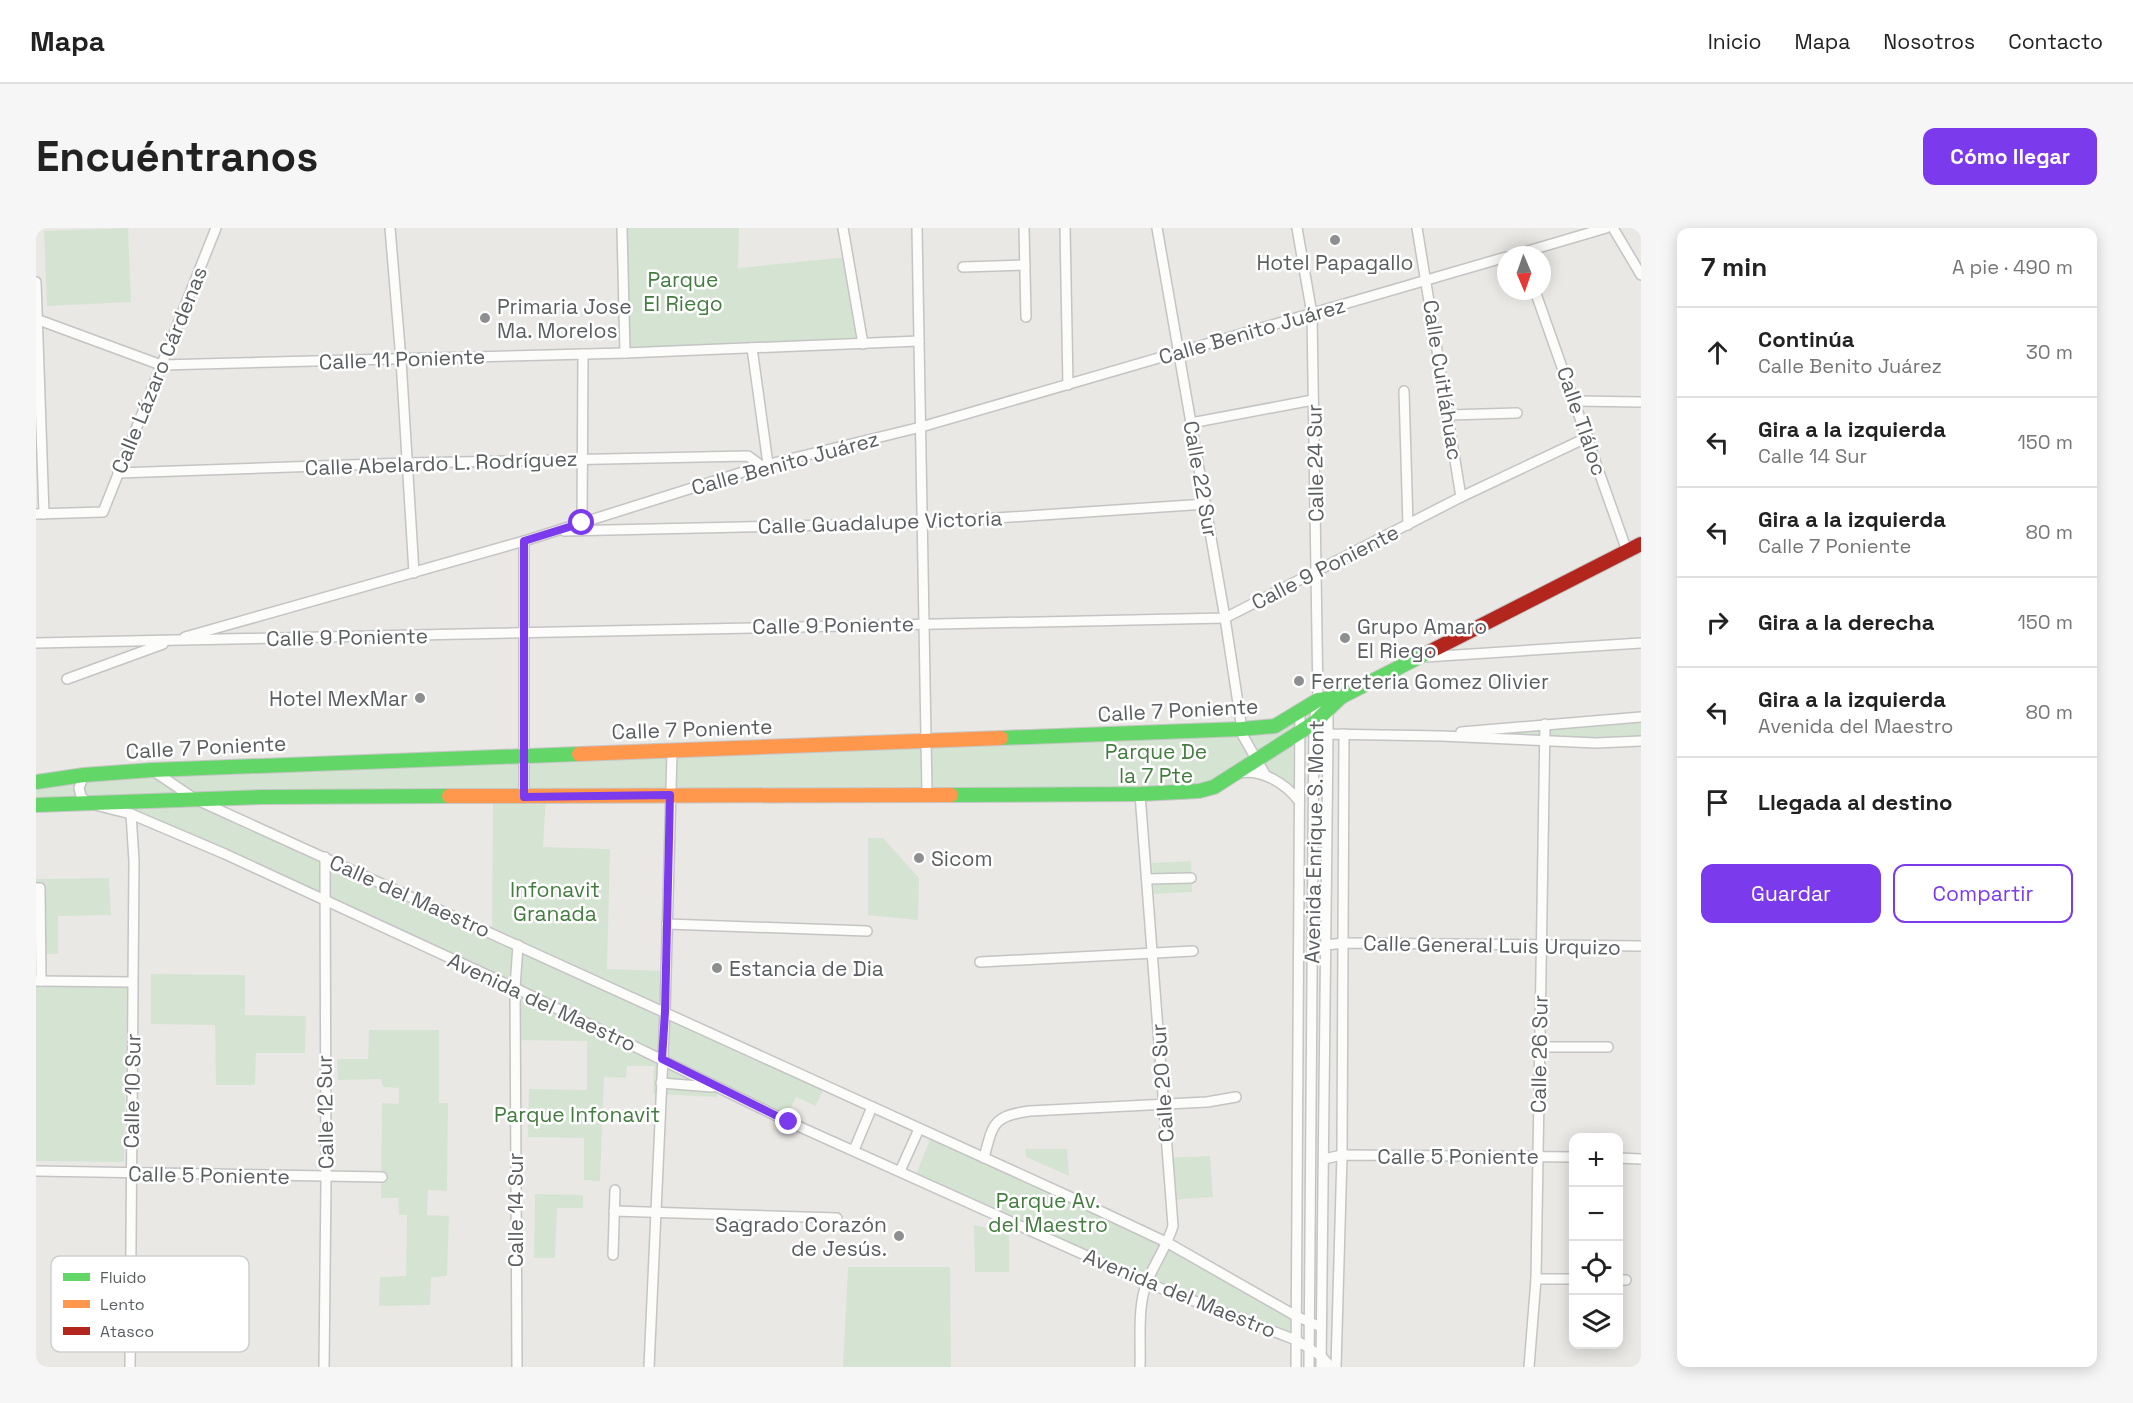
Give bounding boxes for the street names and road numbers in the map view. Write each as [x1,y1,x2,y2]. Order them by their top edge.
street label: Calle Lázaro Cárdenas [105,262,213,478]
street label: Calle Benito Juárez [1155,291,1349,371]
street label: Calle Cuitláhuac [1417,298,1469,462]
street label: Calle 11 Poniente [318,343,486,375]
street label: Calle Tláloc [1551,363,1613,479]
street label: Calle 24 Sur [1300,404,1330,522]
street label: Calle 22 Sur [1177,419,1225,540]
street label: Calle Benito Juárez [688,425,882,501]
street label: Calle Abelardo L. Rodríguez [304,445,578,481]
street label: Calle Guadalupe Victoria [757,504,1003,540]
street label: Calle 9 Poniente [1247,518,1403,616]
street label: Calle 9 Poniente [752,610,914,640]
street label: Calle 9 Poniente [266,622,428,652]
street label: Calle 7 Poniente [1097,692,1259,728]
street label: Calle 7 Poniente [611,713,773,745]
street label: Avenida Enrique S. Mont [1298,720,1330,964]
street label: Calle 7 Poniente [125,729,287,765]
street label: Calle del Maestro [325,848,495,944]
street label: Calle General Luis Urquizo [1363,929,1621,961]
street label: Avenida del Maestro [443,946,641,1058]
street label: Calle 26 Sur [1524,995,1554,1113]
street label: Calle 20 Sur [1144,1023,1180,1143]
street label: Calle 10 Sur [117,1033,147,1149]
street label: Calle 12 Sur [311,1055,339,1169]
street label: Calle 5 Poniente [1377,1143,1539,1170]
street label: Calle 14 Sur [502,1153,529,1267]
street label: Calle 5 Poniente [128,1160,290,1190]
street label: Avenida del Maestro [1080,1242,1280,1344]

